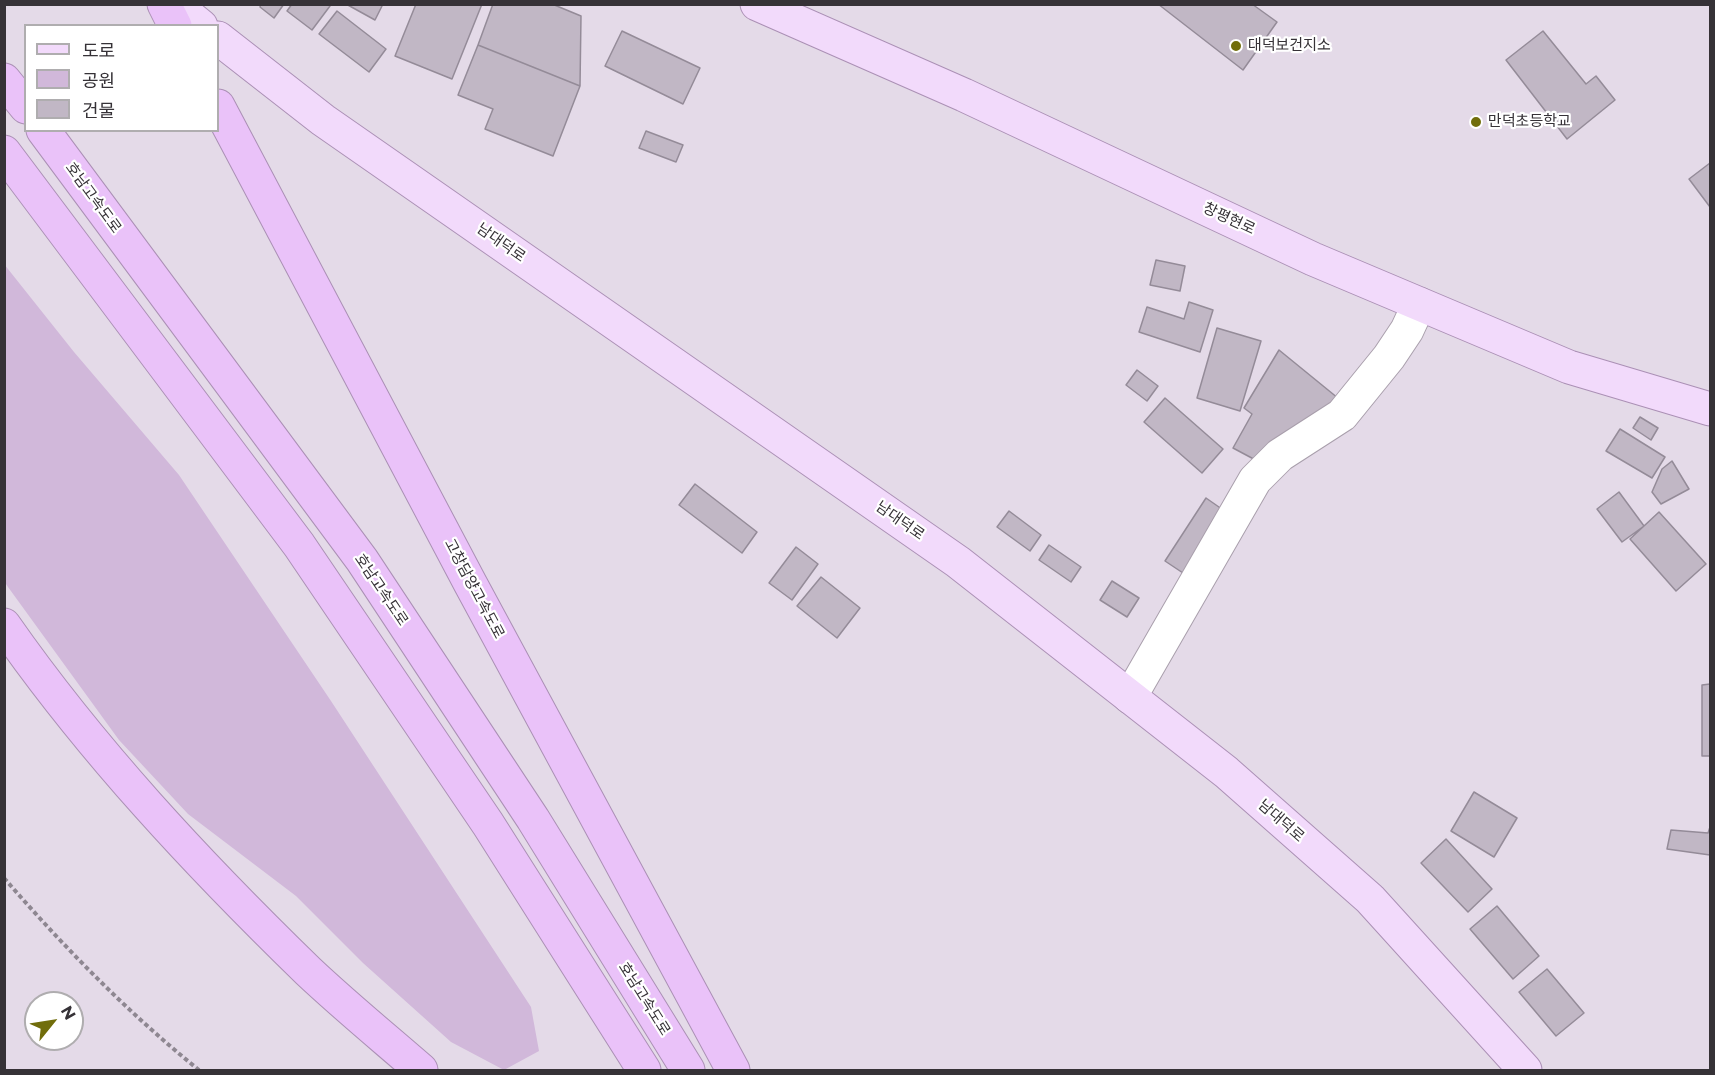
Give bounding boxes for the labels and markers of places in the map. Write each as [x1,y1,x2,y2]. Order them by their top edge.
place label: 대덕보건지소 [1248,37,1331,55]
marker: 대덕보건지소 [1229,39,1243,53]
place label: 만덕초등학교 [1488,113,1571,131]
marker: 만덕초등학교 [1469,115,1483,129]

